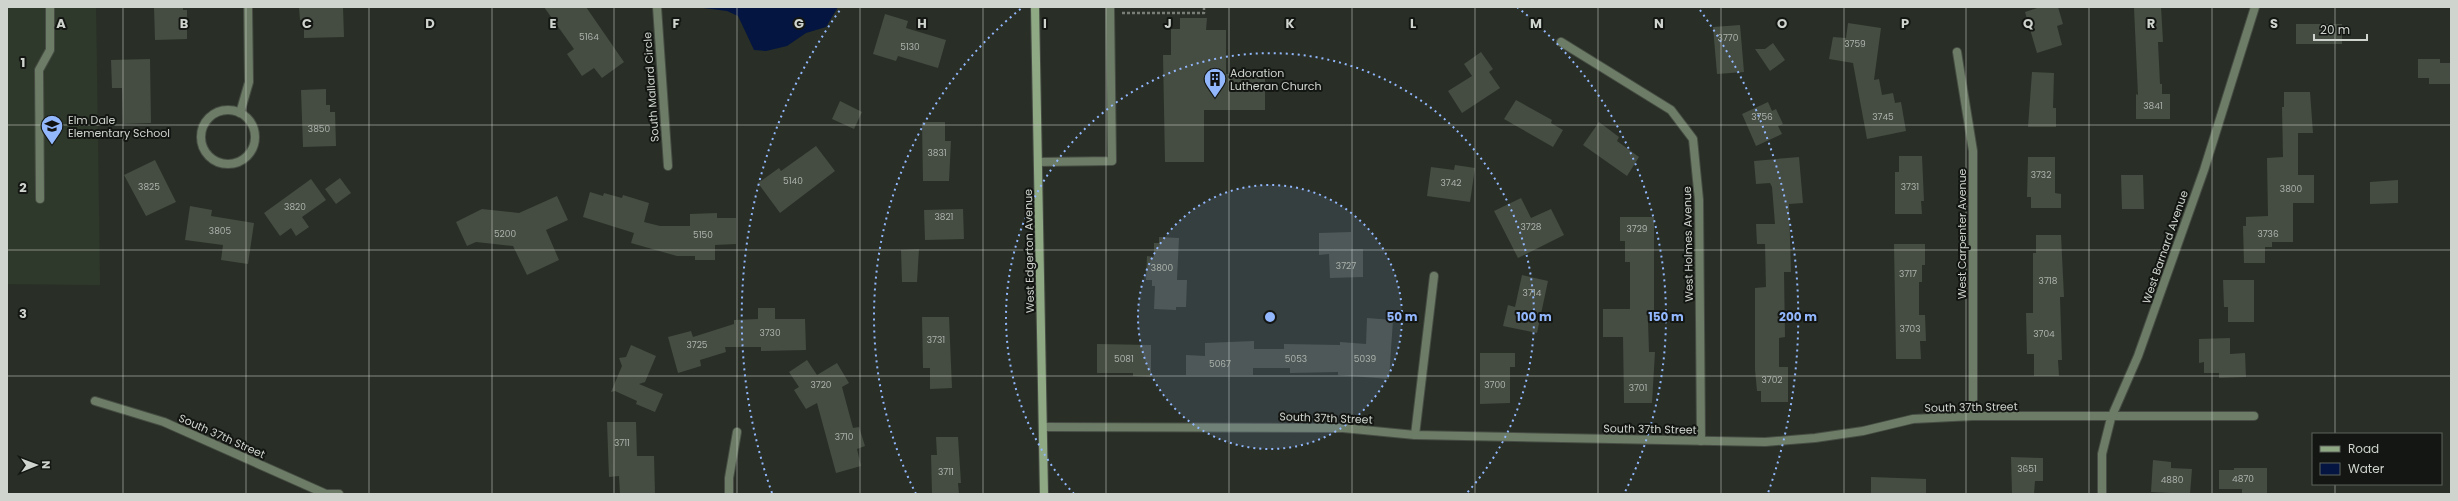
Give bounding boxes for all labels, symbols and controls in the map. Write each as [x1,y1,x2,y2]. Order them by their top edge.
text: A [56,14,66,33]
text: B [180,14,189,33]
text: C [302,14,312,33]
text: D [425,14,435,33]
text: E [549,14,557,33]
text: F [672,14,680,33]
text: G [794,14,804,33]
text: H [917,14,927,33]
text: I [1043,14,1047,33]
text: J [1164,14,1172,33]
text: K [1285,14,1295,33]
text: L [1410,14,1416,33]
text: M [1530,14,1542,33]
text: N [1654,14,1664,33]
text: O [1777,14,1787,33]
text: P [1901,14,1909,33]
text: Q [2023,14,2033,33]
text: R [2147,14,2155,33]
text: S [2270,14,2278,33]
scale bar [2314,16,2367,42]
text: 20 m [2320,21,2350,38]
house number: 5164 [579,31,599,43]
street label: South Mallard Circle [639,31,663,143]
house number: 3770 [1718,32,1739,44]
house number: 3759 [1844,38,1866,50]
house number: 5130 [900,41,920,53]
text: 1 [21,53,25,72]
place label: Adoration Lutheran Church [1230,65,1322,94]
building icon: Adoration Lutheran Church [1202,66,1228,99]
house number: 3841 [2143,100,2163,112]
house number: 3756 [1751,111,1773,123]
house number: 3745 [1872,111,1894,123]
place label: Elm Dale Elementary School [68,112,170,141]
school or university icon: Elm Dale Elementary School [39,113,65,146]
house number: 3850 [308,123,330,135]
house number: 3831 [927,147,947,159]
street label: West Carpenter Avenue [1954,168,1970,299]
house number: 3732 [2031,169,2051,181]
house number: 5140 [783,175,803,187]
house number: 3742 [1440,177,1462,189]
text: 2 [19,178,27,197]
house number: 3825 [138,181,160,193]
house number: 3731 [1901,181,1919,193]
house number: 3800 [2280,183,2302,195]
street label: West Holmes Avenue [1679,186,1697,302]
street label: West Barnard Avenue [2138,188,2192,306]
street label: West Edgerton Avenue [1020,189,1038,313]
house number: 3820 [284,201,306,213]
house number: 3821 [934,211,954,223]
house number: 3728 [1520,221,1542,233]
house number: 3729 [1626,223,1648,235]
house number: 3805 [209,225,231,237]
house number: 5200 [494,228,516,240]
house number: 3736 [2257,228,2279,240]
house number: 5150 [693,229,713,241]
house number: 3727 [1336,260,1356,272]
house number: 3800 [1151,262,1173,274]
house number: 3717 [1899,268,1917,280]
house number: 3718 [2039,275,2058,287]
house number: 3714 [1523,287,1542,299]
text: 3 [19,304,27,323]
text: 50 m [1387,308,1418,325]
text: 100 m [1516,308,1552,325]
text: 150 m [1648,308,1684,325]
text: 200 m [1779,308,1817,325]
centre of rings [1263,310,1277,324]
house number: 3703 [1899,323,1921,335]
house number: 3730 [759,327,781,339]
house number: 3704 [2033,328,2055,340]
house number: 3731 [927,334,945,346]
house number: 3725 [686,339,708,351]
house number: 5081 [1114,353,1134,365]
house number: 5053 [1285,353,1307,365]
house number: 5039 [1354,353,1376,365]
house number: 5067 [1209,358,1231,370]
house number: 3702 [1761,374,1783,386]
house number: 3720 [810,379,832,391]
house number: 3700 [1484,379,1506,391]
house number: 3701 [1629,382,1647,394]
street label: South 37th Street [1924,398,2018,416]
street label: South 37th Street [1279,408,1373,428]
street label: South 37th Street [176,410,268,462]
street label: South 37th Street [1603,420,1697,438]
house number: 3710 [835,431,854,443]
legend [2312,433,2442,485]
house number: 3711 [614,437,630,449]
text: Road [2348,440,2379,457]
north arrow [16,445,56,485]
text: Water [2348,460,2385,477]
text: N [38,461,54,469]
house number: 3651 [2017,463,2037,475]
house number: 3711 [938,466,954,478]
house number: 4870 [2232,473,2254,485]
house number: 4880 [2161,474,2184,486]

